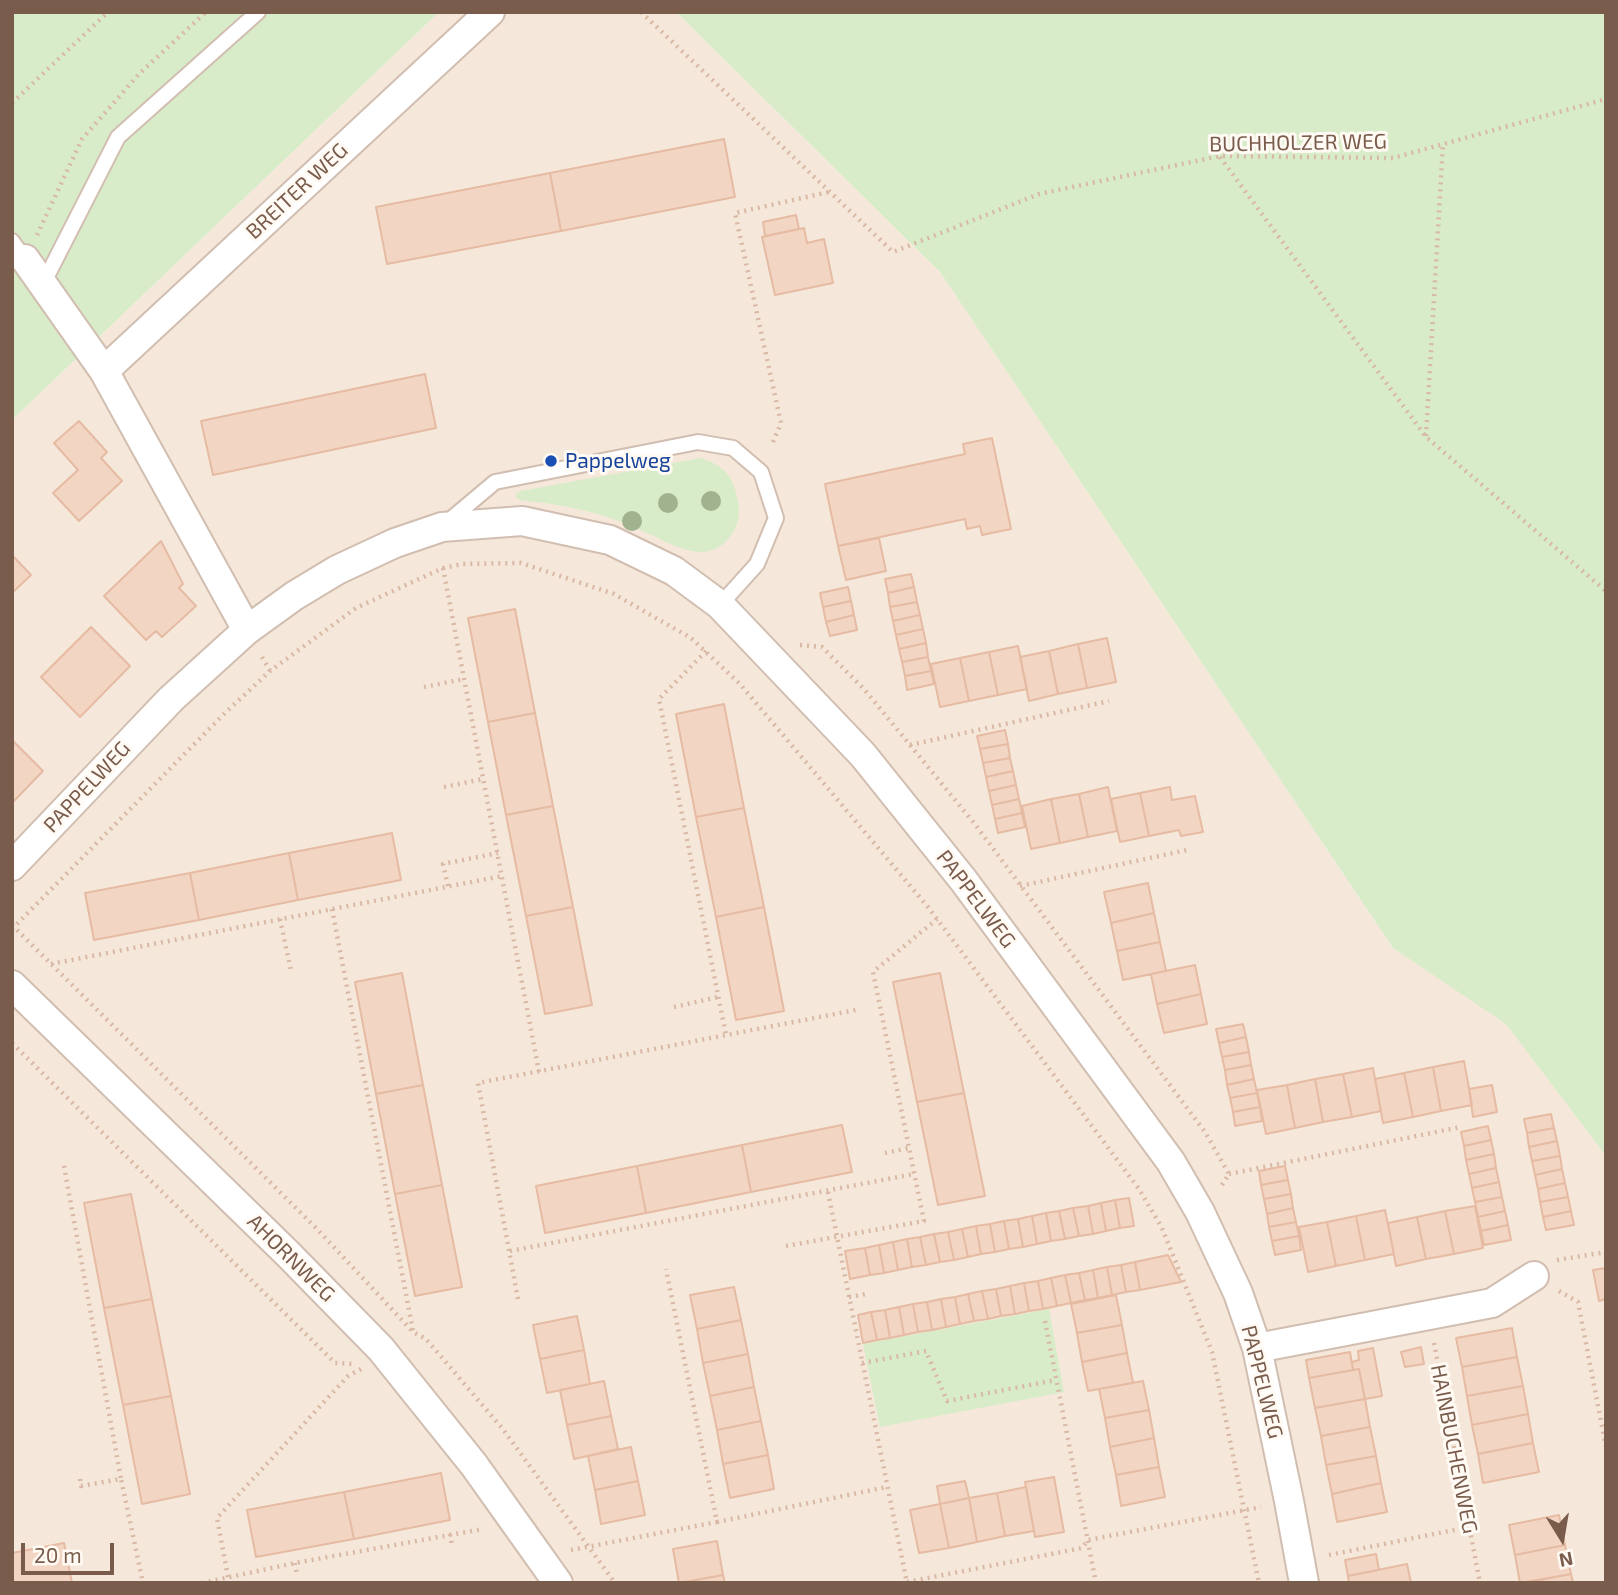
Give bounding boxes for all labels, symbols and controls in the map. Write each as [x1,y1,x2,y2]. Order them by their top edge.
street label: BUCHHOLZER WEG [1209,129,1387,157]
street label: BREITER WEG [241,138,353,244]
place label: Pappelweg [565,448,671,474]
marker: Pappelweg [543,453,559,469]
street label: PAPPELWEG [38,736,136,838]
street label: PAPPELWEG [931,845,1021,953]
street label: AHORNWEG [242,1209,340,1307]
street label: PAPPELWEG [1236,1323,1288,1441]
street label: HAINBUCHENWEG [1425,1362,1483,1536]
north arrow [1527,1504,1597,1574]
scale bar [24,1528,117,1572]
text: 20 m [34,1542,82,1567]
text: N [1557,1548,1575,1573]

